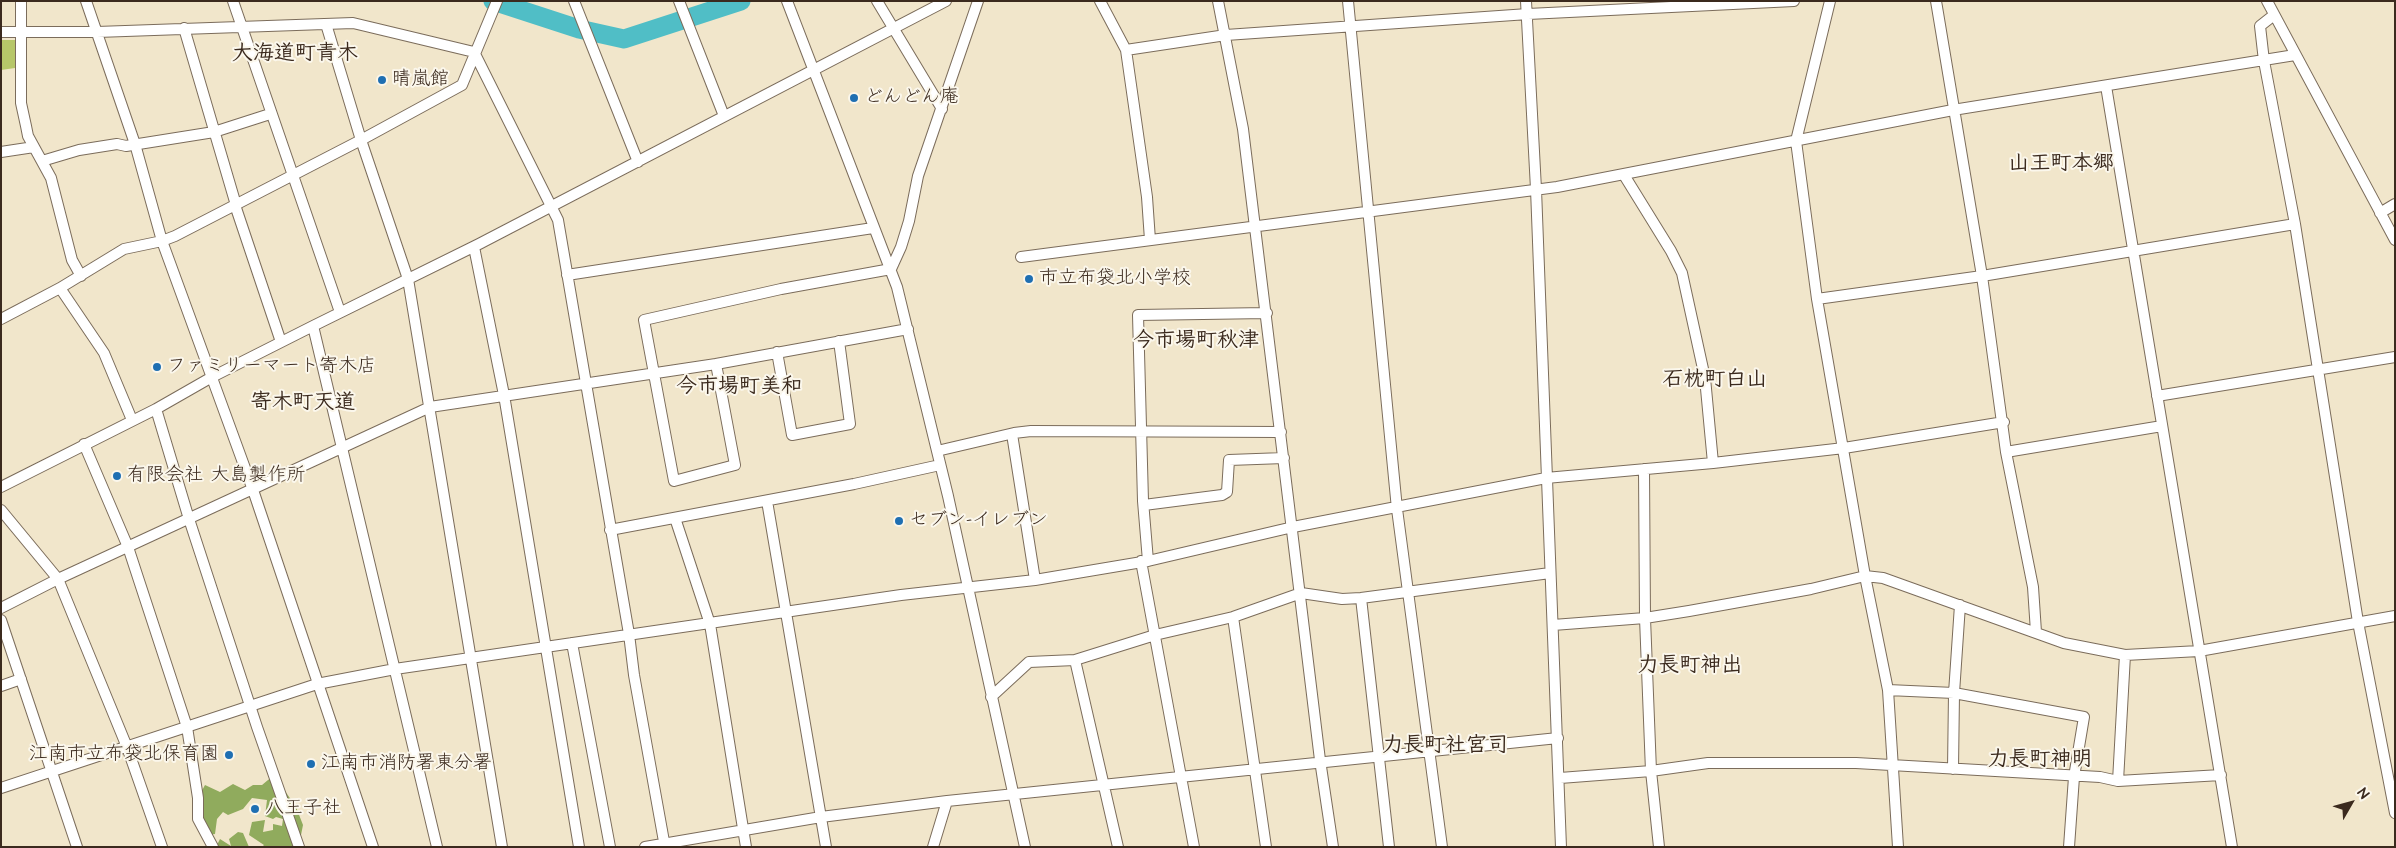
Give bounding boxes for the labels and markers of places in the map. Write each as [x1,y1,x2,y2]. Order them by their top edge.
place label: 晴嵐館 [392,69,449,91]
marker: 晴嵐館 [376,74,388,86]
place label: どんどん庵 [864,87,959,109]
marker: どんどん庵 [848,92,860,104]
place label: 市立布袋北小学校 [1039,268,1191,290]
marker: 市立布袋北小学校 [1023,273,1035,285]
place label: ファミリーマート寄木店 [167,356,376,378]
marker: ファミリーマート寄木店 [151,361,163,373]
place label: 有限会社 大島製作所 [127,465,306,487]
marker: 有限会社 大島製作所 [111,470,123,482]
place label: セブン-イレブン [909,510,1048,532]
marker: セブン-イレブン [893,515,905,527]
place label: 江南市立布袋北保育園 [29,744,219,766]
marker: 江南市立布袋北保育園 [223,749,235,761]
place label: 江南市消防署東分署 [321,753,492,775]
marker: 江南市消防署東分署 [305,758,317,770]
place label: 八王子社 [265,798,341,820]
marker: 八王子社 [249,803,261,815]

